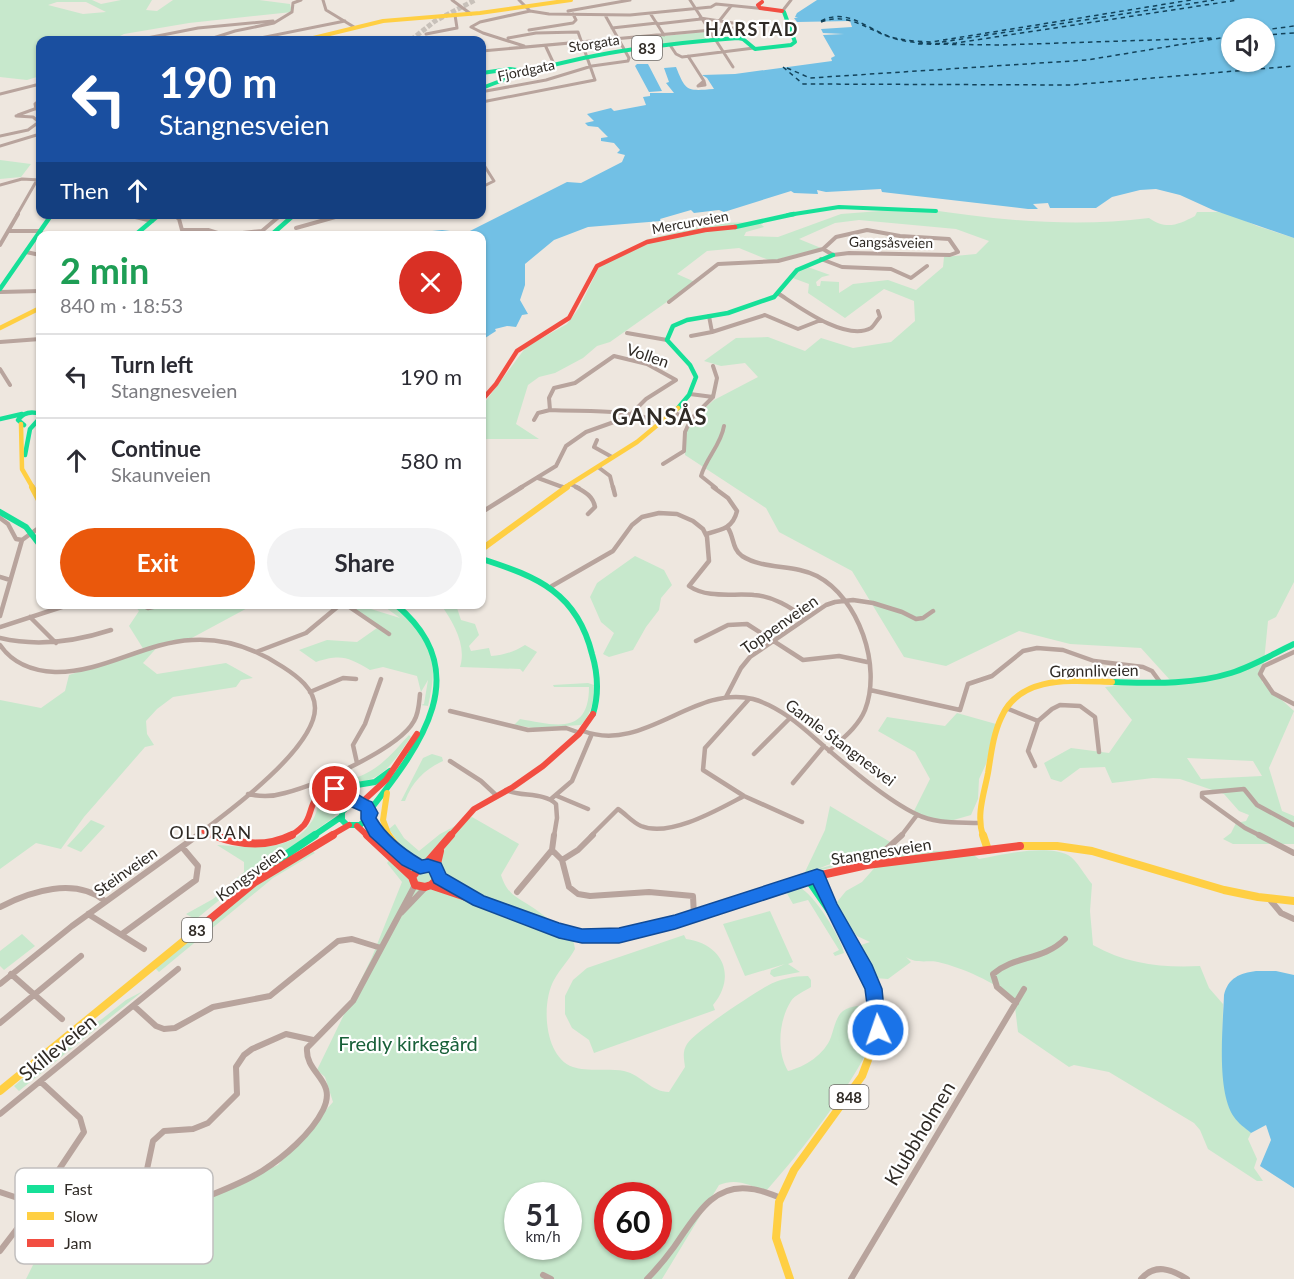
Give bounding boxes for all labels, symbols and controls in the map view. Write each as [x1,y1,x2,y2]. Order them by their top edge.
district label: HARSTAD [705,18,799,40]
map controls [1221,18,1275,72]
button: sound [1221,18,1275,72]
street label: Storgata [567,31,621,55]
road number: 83 [632,36,662,60]
street label: Fjordgata [496,56,556,84]
text: 190 m [159,57,277,107]
icon: left [60,60,138,138]
text: Stangnesveien [159,108,330,141]
icon: ahead [121,174,154,207]
text: Then [60,177,109,204]
street label: Mercurveien [650,207,730,237]
street label: Gangsåsveien [849,233,933,251]
text: 2 min [60,248,149,292]
button: close [399,251,462,314]
text: 840 m · 18:53 [60,293,183,317]
street label: Vollen [624,339,672,371]
text: Turn left [111,351,193,378]
icon: left [60,360,93,393]
text: 190 m [400,363,462,390]
text: Stangnesveien [111,378,237,402]
district label: GANSÅS [612,403,708,430]
text: Continue [111,435,201,462]
icon: ahead [60,444,93,477]
text: 580 m [400,447,462,474]
text: Skaunveien [111,462,211,486]
button: Exit [60,528,255,597]
button: Share [267,528,462,597]
street label: Toppenveien [737,591,821,657]
street label: Grønnliveien [1049,660,1139,680]
street label: Gamle Stangnesvei [782,694,900,790]
pin [309,763,360,814]
icon: arrive [318,772,351,805]
district label: OLDRAN [169,821,253,843]
street label: Stangnesveien [830,834,932,868]
street label: Steinveien [90,842,160,900]
street label: Kongsveien [212,842,288,904]
road number: 83 [182,918,212,942]
position arrow [846,998,910,1062]
street label: Skilleveien [13,1009,101,1085]
park label: Fredly kirkegård [338,1031,478,1055]
street label: Klubbholmen [879,1077,959,1189]
road number: 848 [830,1085,868,1109]
legend [15,1168,213,1264]
text: Fast [64,1179,93,1198]
speed limit sign: 60 [594,1182,672,1260]
text: 51 [526,1196,560,1232]
text: Slow [64,1206,98,1225]
text: km/h [525,1227,561,1245]
text: Jam [64,1233,92,1252]

